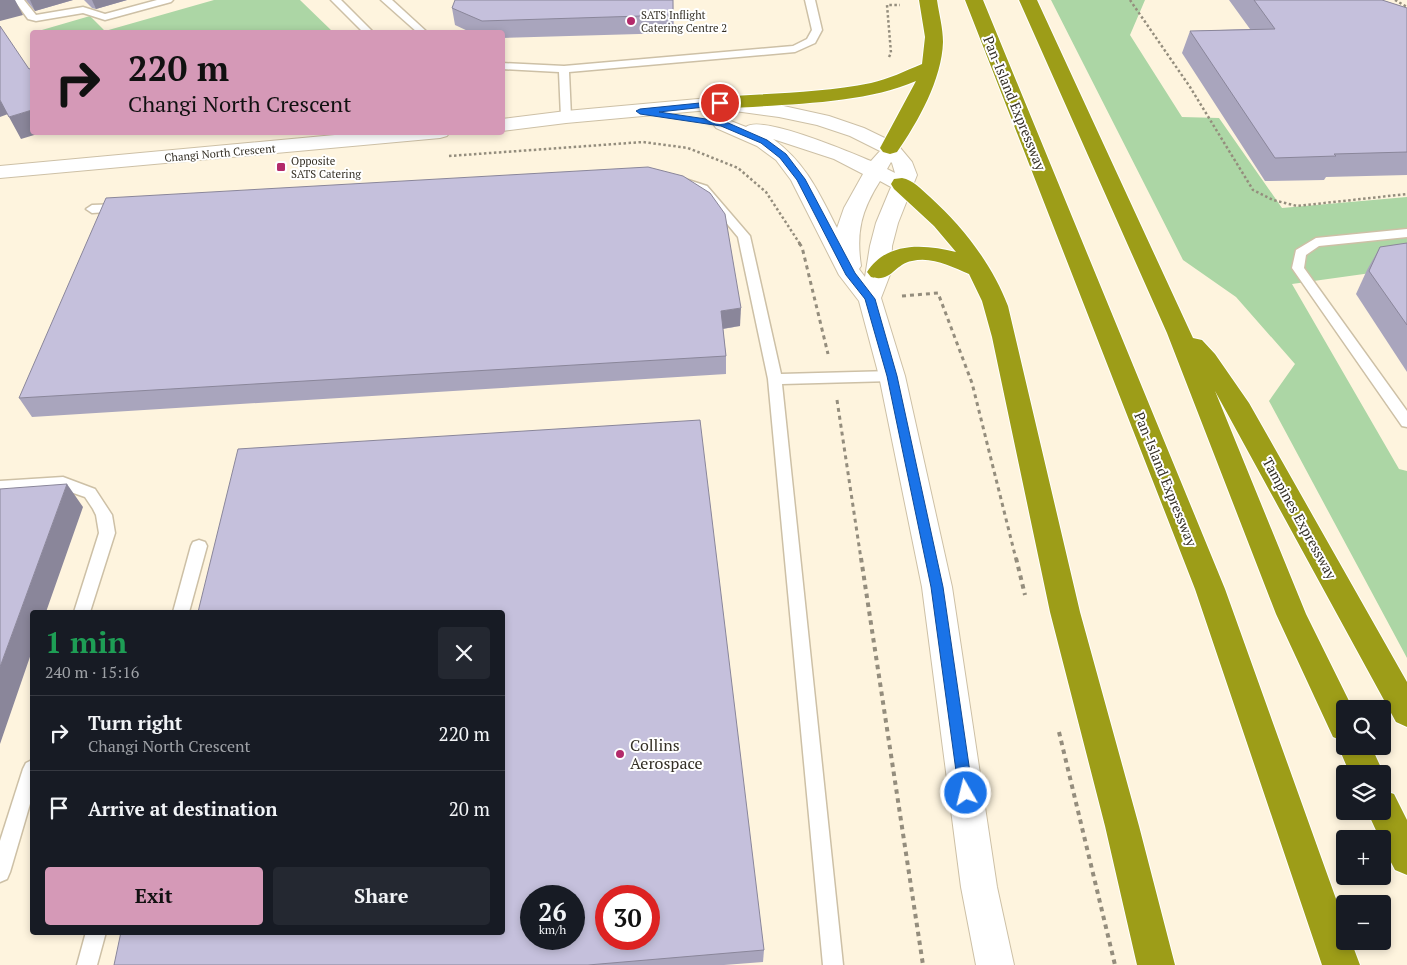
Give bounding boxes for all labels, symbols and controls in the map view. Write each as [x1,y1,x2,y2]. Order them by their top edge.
place label: SATS Inflight Catering Centre 2 [641,8,727,35]
marker: SATS Inflight Catering Centre 2 [625,15,637,27]
street label: Pan-Island Expressway [979,33,1051,174]
text: 220 m [128,45,229,91]
icon: right [45,50,110,115]
pin [699,82,741,124]
text: Changi North Crescent [128,89,351,118]
icon: arrive [706,89,734,117]
street label: Changi North Crescent [164,141,276,165]
place label: Opposite SATS Catering [291,154,361,181]
marker: Opposite SATS Catering [275,161,287,173]
street label: Pan-Island Expressway [1130,409,1202,550]
street label: Tampines Expressway [1259,454,1342,583]
text: 1 min [45,622,127,662]
button: close [438,627,490,679]
text: 240 m · 15:16 [45,661,139,683]
map controls [1336,700,1391,950]
button: search [1336,700,1391,755]
text: Turn right [88,710,182,735]
icon: right [45,719,73,747]
text: 220 m [439,721,490,746]
place label: Collins Aerospace [630,734,703,774]
text: Changi North Crescent [88,735,250,757]
marker: Collins Aerospace [614,748,626,760]
button: layers [1336,765,1391,820]
position arrow [939,766,991,818]
icon: arrive [45,794,73,822]
text: Arrive at destination [88,796,277,821]
text: 20 m [449,796,490,821]
button: + [1336,830,1391,885]
button: Exit [45,867,263,925]
button: Share [273,867,490,925]
speed limit sign: 30 [595,885,660,950]
text: 26 [538,895,567,928]
button: − [1336,895,1391,950]
text: km/h [539,922,566,937]

